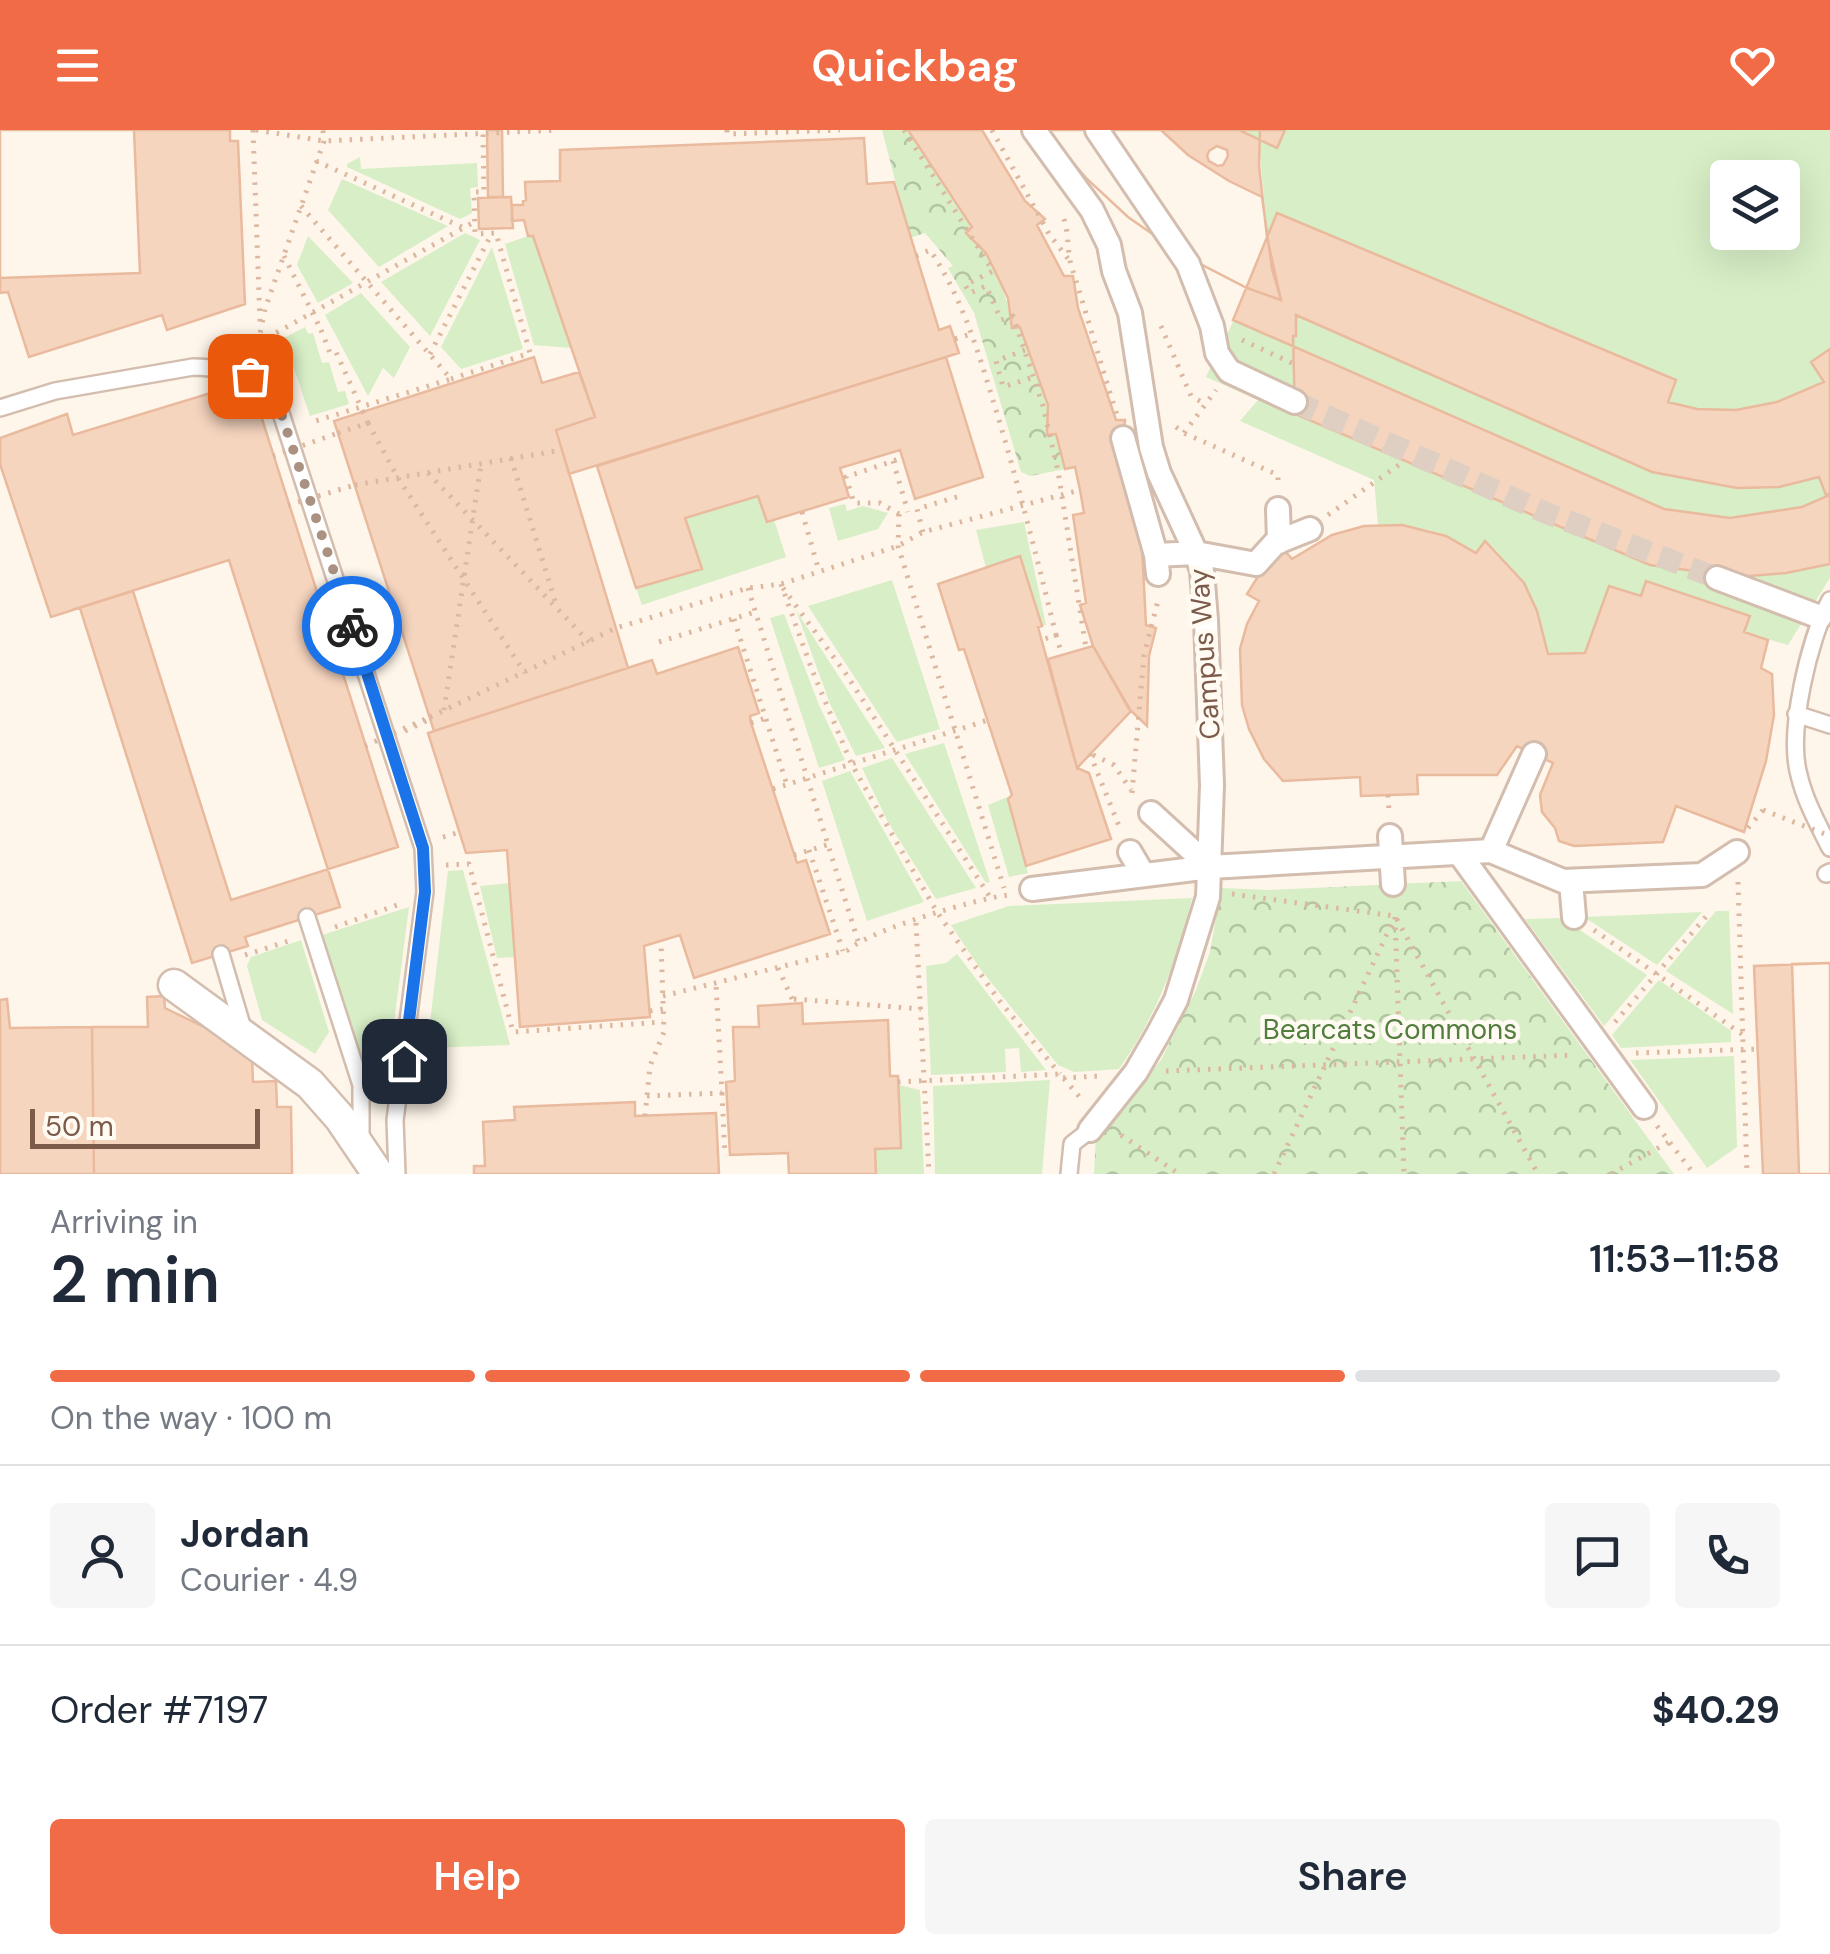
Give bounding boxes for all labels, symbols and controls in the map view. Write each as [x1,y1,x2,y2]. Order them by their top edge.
text: Quickbag [811,36,1019,95]
icon: menu [50,38,105,93]
icon: heart [1725,38,1780,93]
map controls [1710,160,1800,250]
button: layers [1710,160,1800,250]
pin [208,334,293,419]
icon: bag [223,349,278,404]
street label: Campus Way [1180,567,1229,741]
courier [302,576,402,676]
icon: bike [325,599,380,654]
park label: Bearcats Commons [1263,1011,1517,1048]
pin [362,1019,447,1104]
icon: home [377,1034,432,1089]
scale bar [30,1104,260,1148]
text: 50 m [45,1108,114,1145]
text: Arriving in [50,1201,198,1243]
text: 11:53–11:58 [1589,1234,1780,1284]
text: 2 min [50,1238,220,1322]
text: On the way · 100 m [50,1397,332,1439]
button: person [50,1503,155,1608]
button: chat [1545,1503,1650,1608]
button: phone [1675,1503,1780,1608]
text: Jordan [180,1509,310,1559]
text: Courier · 4.9 [180,1559,358,1601]
text: Order #7197 [50,1685,268,1735]
text: $40.29 [1652,1685,1780,1735]
button: Help [50,1819,905,1934]
button: Share [925,1819,1780,1934]

